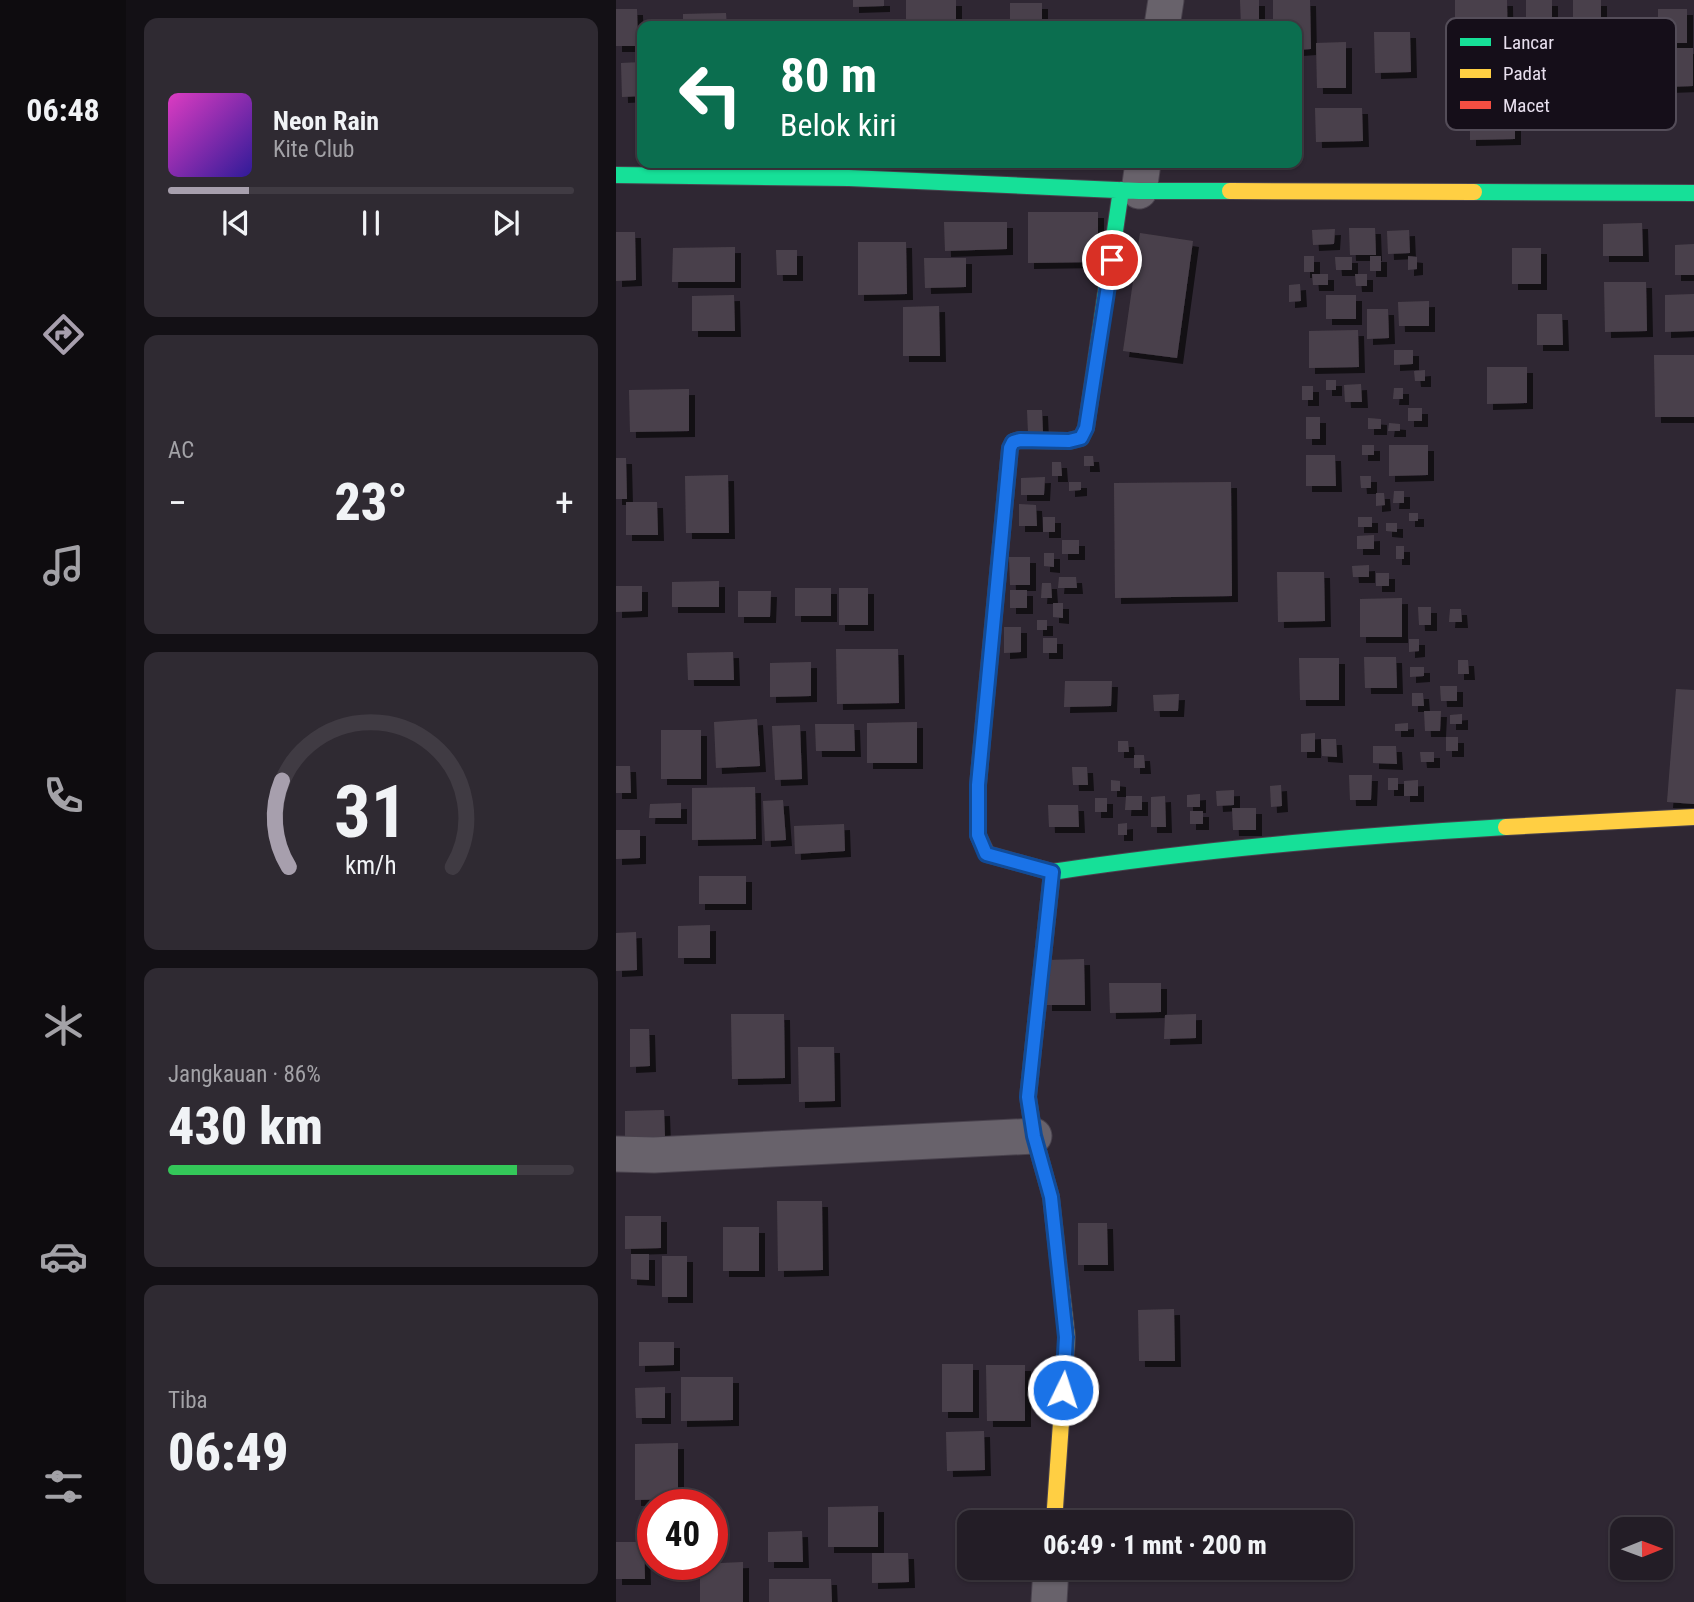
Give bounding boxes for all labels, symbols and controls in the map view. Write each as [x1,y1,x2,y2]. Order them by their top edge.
legend [1446,18,1676,130]
text: Lancar [1503,31,1554,54]
text: 80 m [780,47,877,104]
icon: left [665,49,756,140]
text: Padat [1503,62,1547,85]
text: 06:48 [26,91,100,129]
text: Macet [1503,94,1550,117]
text: Neon Rain [273,106,379,136]
text: Belok kiri [780,106,897,144]
text: Kite Club [273,136,354,163]
icon: previous [217,204,255,242]
icon: pause [352,204,390,242]
icon: next [487,204,525,242]
pin [1082,230,1142,290]
icon: arrive [1093,241,1131,279]
icon: directions [39,310,88,359]
text: AC [168,437,194,464]
text: 23° [334,472,408,533]
text: − [168,481,187,525]
text: + [555,481,574,525]
icon: music [39,541,88,590]
text: 31 [334,769,408,855]
icon: phone [39,771,88,820]
text: km/h [345,851,397,880]
icon: climate [39,1001,88,1050]
text: Jangkauan · 86% [168,1061,321,1088]
text: 430 km [168,1096,323,1157]
icon: car [39,1232,88,1281]
position arrow [1026,1353,1100,1427]
text: Tiba [168,1387,208,1414]
text: 06:49 [168,1422,288,1483]
icon: filters [39,1462,88,1511]
speed limit sign: 40 [637,1489,728,1580]
north arrow [1610,1517,1673,1580]
map controls [1610,1517,1673,1580]
text: 06:49 · 1 mnt · 200 m [1043,1530,1267,1560]

